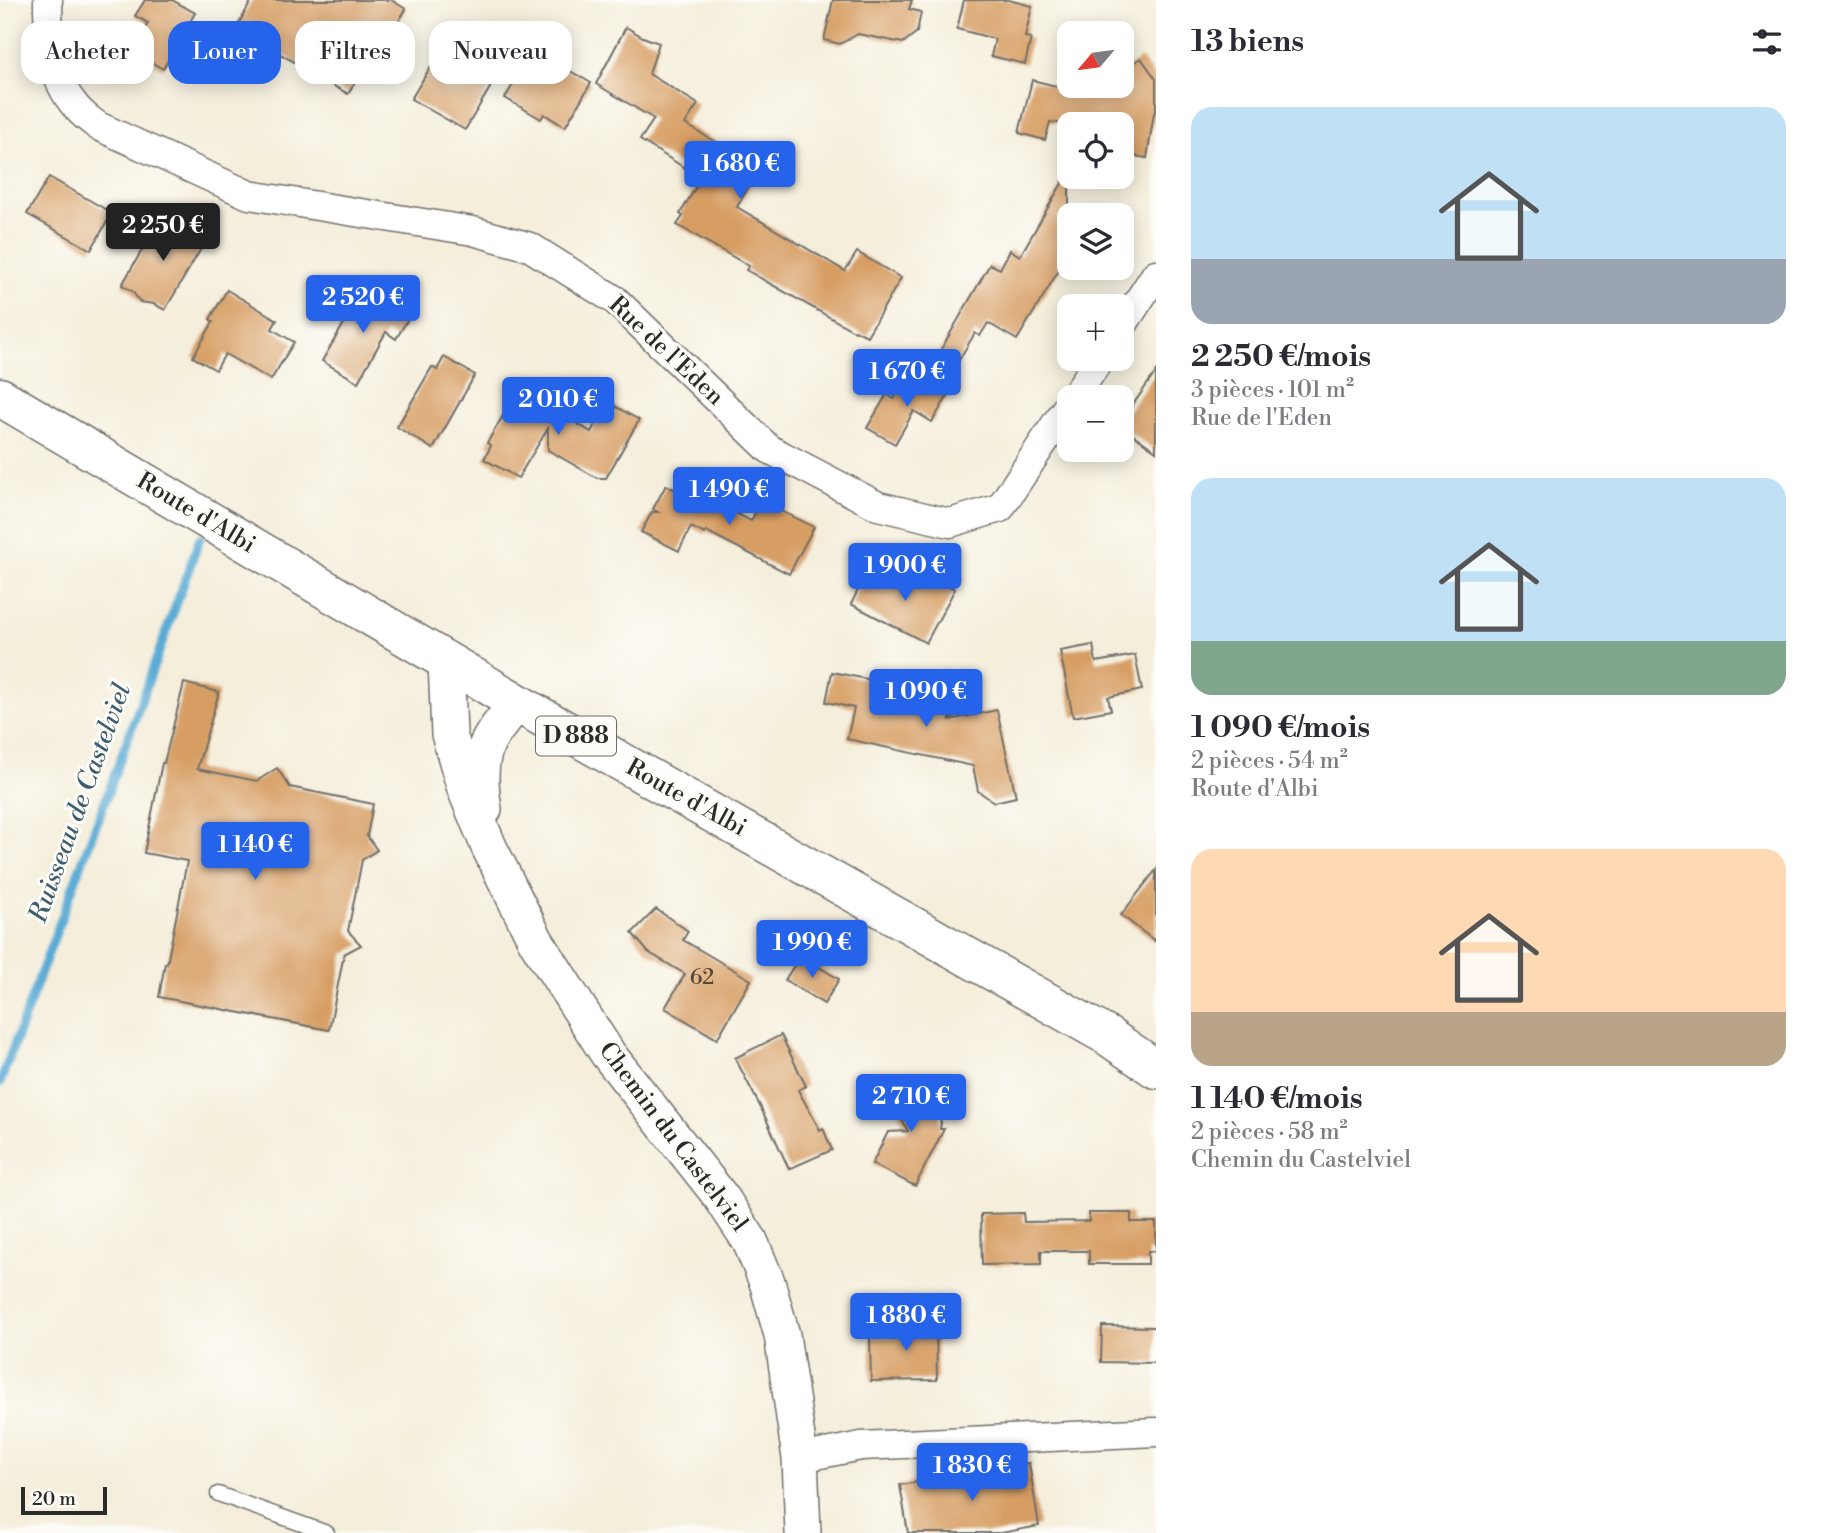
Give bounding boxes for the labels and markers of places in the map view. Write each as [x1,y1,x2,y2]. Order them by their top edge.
pin: 1 680 € [675,142,805,201]
pin: 2 250 € [98,204,228,263]
pin: 2 520 € [298,276,428,335]
pin: 1 670 € [842,350,972,409]
pin: 2 010 € [493,378,623,437]
pin: 1 490 € [664,468,794,527]
pin: 1 900 € [840,544,970,603]
pin: 1 090 € [861,670,991,729]
pin: 1 140 € [190,822,320,882]
pin: 1 990 € [747,920,877,980]
pin: 2 710 € [846,1074,976,1134]
pin: 1 880 € [841,1294,971,1353]
pin: 1 830 € [907,1444,1037,1503]

